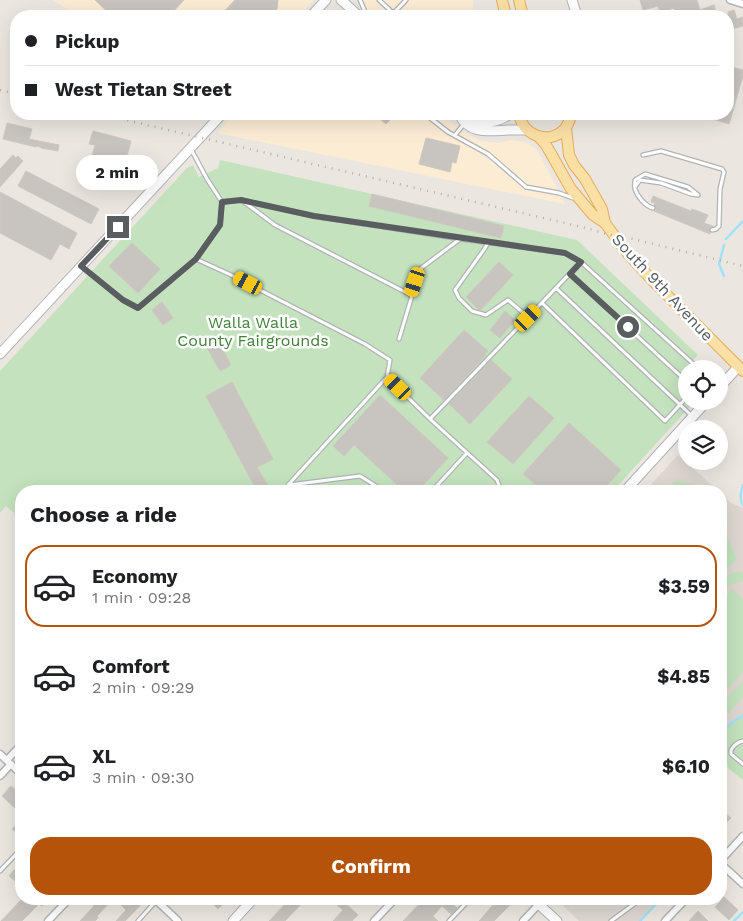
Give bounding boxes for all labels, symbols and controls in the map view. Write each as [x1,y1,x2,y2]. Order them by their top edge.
text: Pickup [55,30,119,53]
text: West Tietan Street [55,78,232,101]
callout: 2 min [77,154,159,190]
text: 2 min [95,163,139,182]
route end [107,216,129,238]
street label: South 9th Avenue [608,230,717,345]
car [403,265,426,299]
car [231,269,264,297]
car [512,302,543,334]
park label: Walla Walla County Fairgrounds [177,313,329,350]
route start [617,316,639,338]
map controls [678,360,728,470]
button: locate [678,360,728,410]
car [381,371,414,403]
button: layers [678,420,728,470]
text: Choose a ride [30,502,177,527]
icon: car [32,564,77,609]
text: Economy [92,565,177,588]
text: $3.59 [658,575,710,598]
text: 1 min · 09:28 [92,588,191,607]
icon: car [32,654,77,699]
text: Comfort [92,655,170,678]
text: $4.85 [657,665,710,688]
text: 2 min · 09:29 [92,678,194,697]
icon: car [32,744,77,789]
text: XL [92,745,116,768]
text: $6.10 [662,755,710,778]
text: 3 min · 09:30 [92,768,195,787]
button: Confirm [30,837,712,895]

